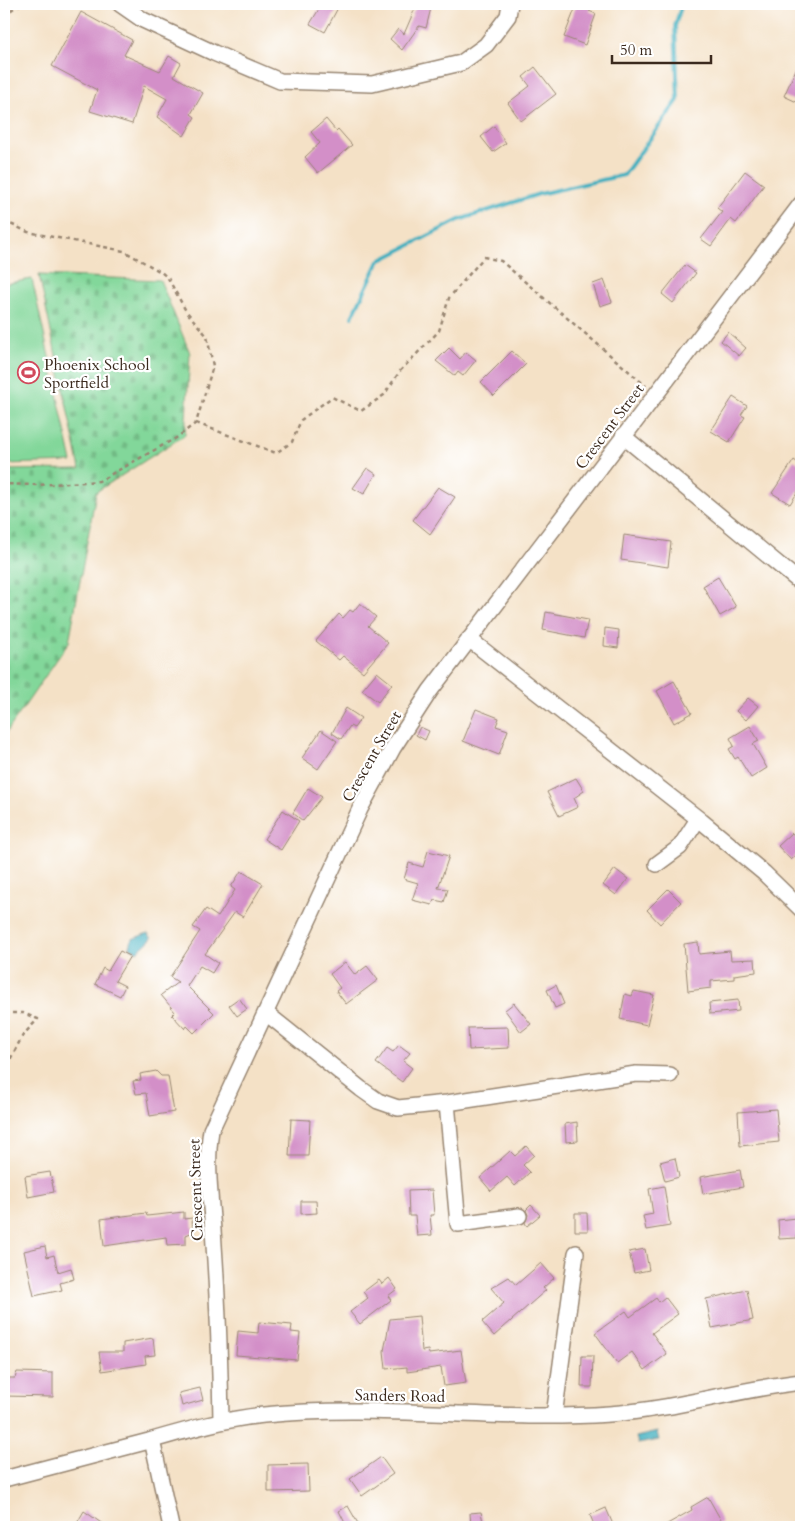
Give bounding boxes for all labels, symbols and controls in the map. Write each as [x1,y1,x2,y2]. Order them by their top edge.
scale bar [612,32,711,64]
text: 50 m [620,40,652,60]
place label: Phoenix School Sportfield [44,354,149,394]
sports icon: Phoenix School Sportfield [16,361,40,385]
street label: Crescent Street [570,379,649,474]
street label: Crescent Street [337,707,407,806]
street label: Crescent Street [183,1139,209,1241]
street label: Sanders Road [355,1384,446,1408]

